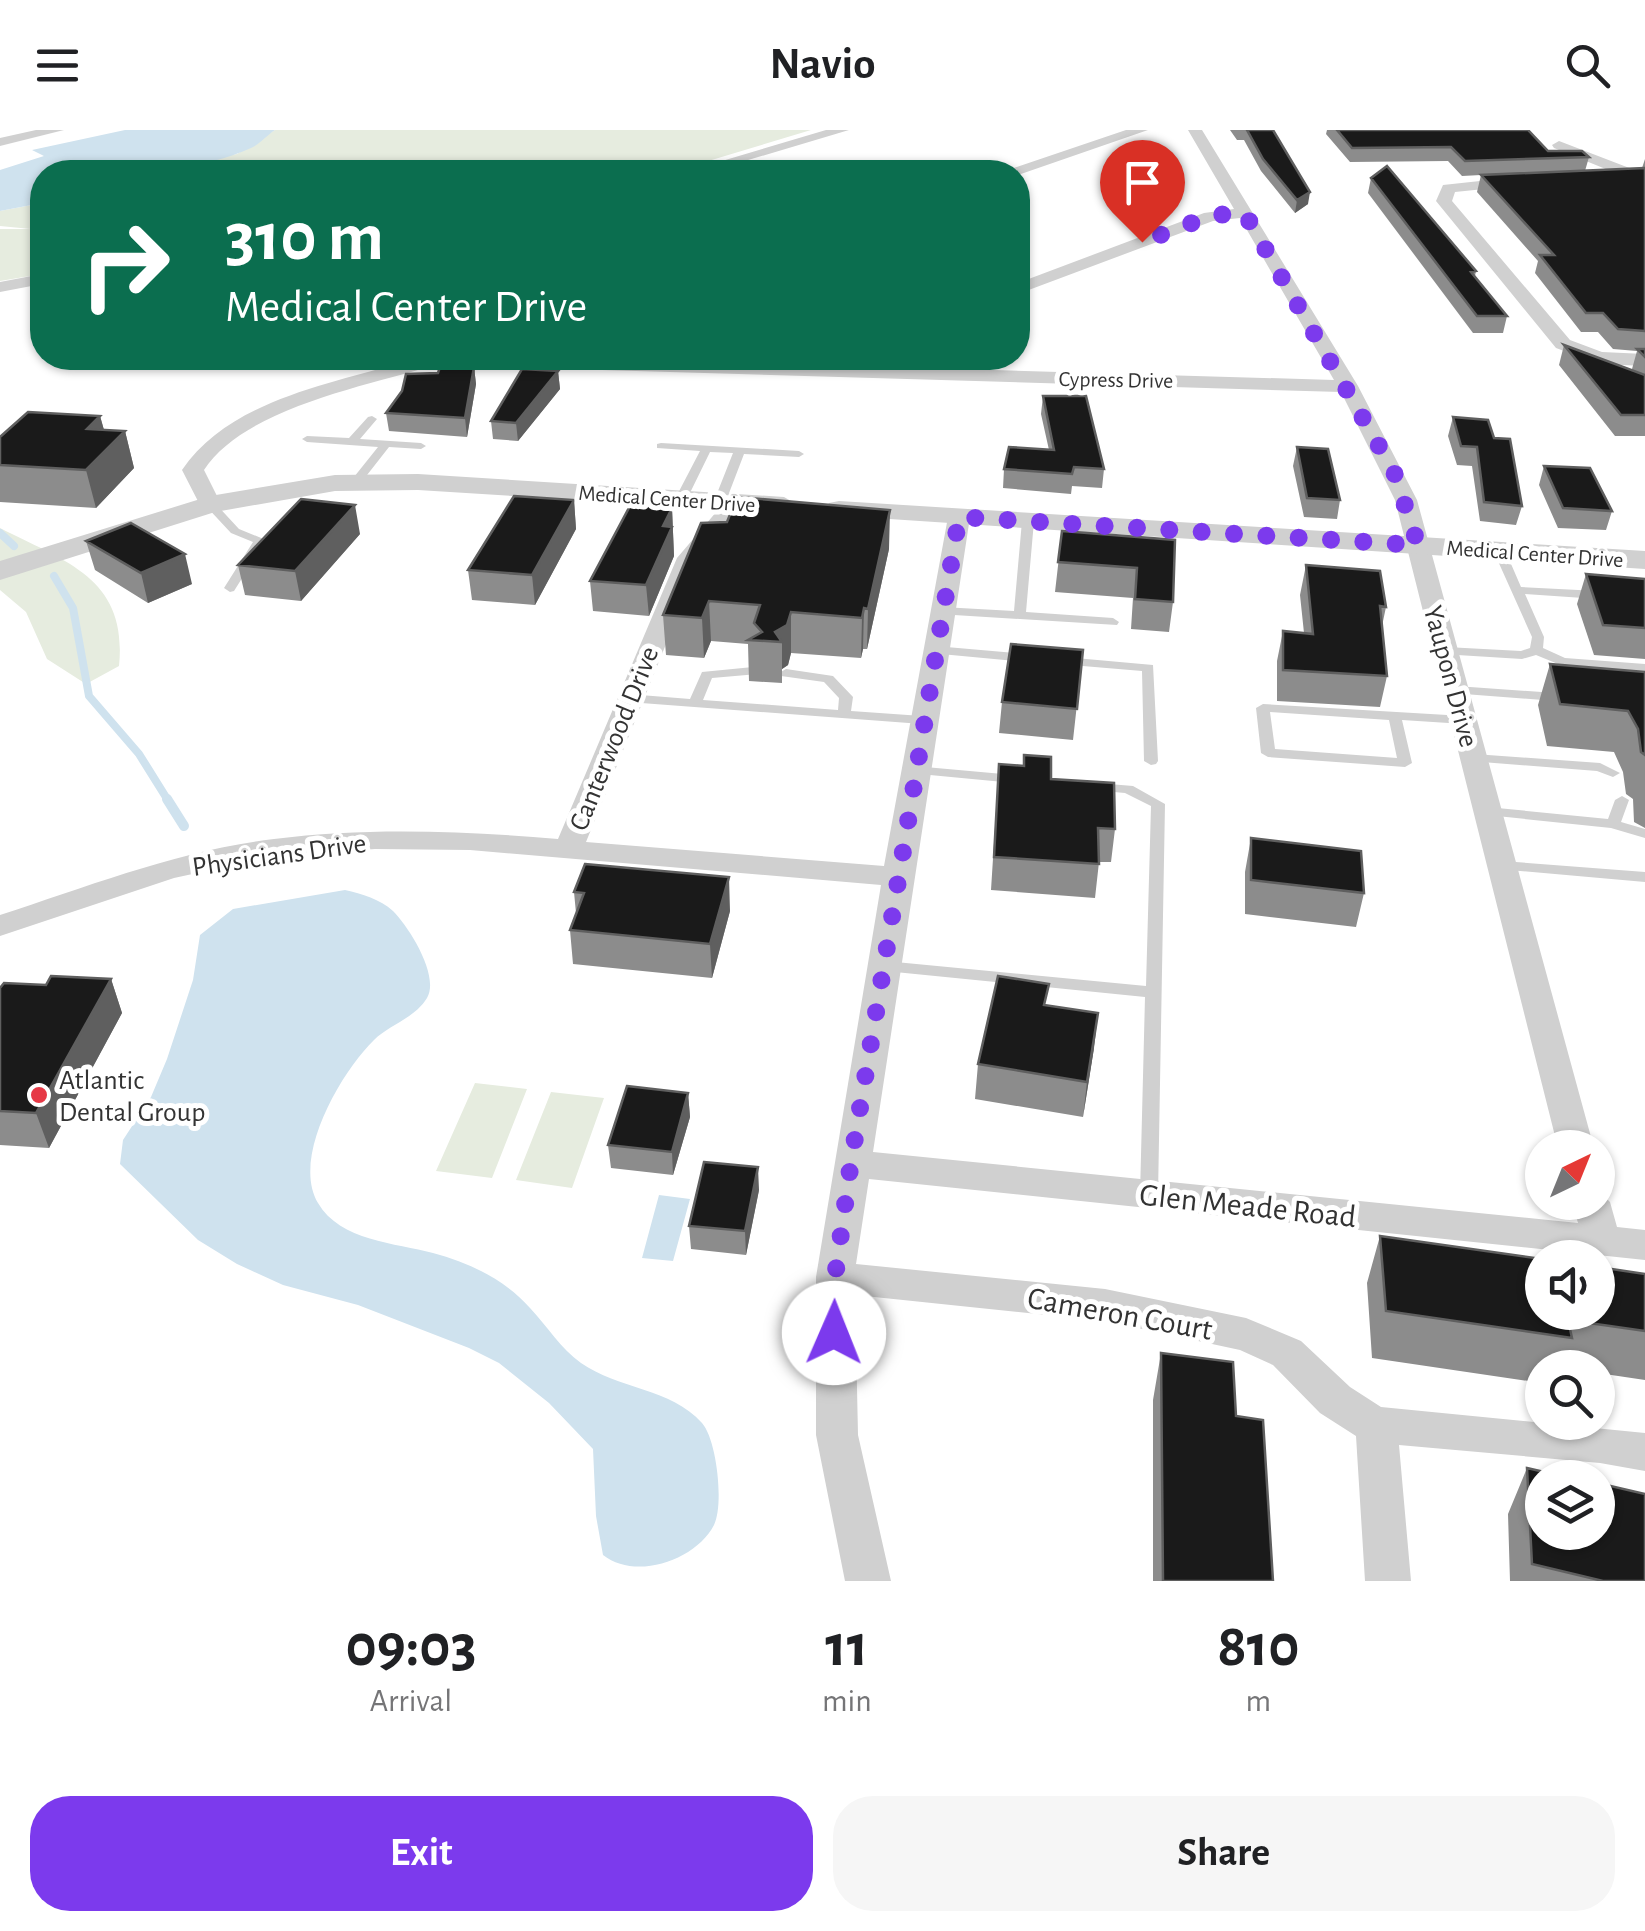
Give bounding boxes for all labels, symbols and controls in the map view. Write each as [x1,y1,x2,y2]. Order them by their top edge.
icon: menu [30,38,85,93]
icon: search [1560,38,1615,93]
text: Navio [770,42,875,87]
pin [1100,140,1185,243]
icon: arrive [1115,155,1170,210]
icon: right [60,200,190,330]
text: 310 m [225,203,384,273]
text: Medical Center Drive [225,285,587,330]
street label: Cypress Drive [1059,368,1173,392]
street label: Medical Center Drive [578,482,756,516]
street label: Medical Center Drive [1446,537,1624,571]
street label: Yaupon Drive [1418,603,1482,750]
street label: Canterwood Drive [565,643,665,835]
street label: Physicians Drive [190,830,368,882]
place label: Atlantic Dental Group [59,1067,205,1127]
marker: Atlantic Dental Group [28,1084,50,1106]
north arrow [1525,1130,1615,1220]
map controls [1525,1130,1615,1550]
street label: Glen Meade Road [1138,1179,1358,1233]
button: sound [1525,1240,1615,1330]
position arrow [782,1281,886,1385]
street label: Cameron Court [1025,1282,1215,1346]
button: search [1525,1350,1615,1440]
button: layers [1525,1460,1615,1550]
text: 09:03 [345,1617,477,1677]
text: 11 [825,1617,868,1677]
text: 810 [1217,1617,1300,1677]
text: Arrival [370,1685,452,1717]
text: min [822,1685,872,1717]
text: m [1246,1685,1271,1717]
button: Exit [30,1796,813,1911]
button: Share [833,1796,1615,1911]

